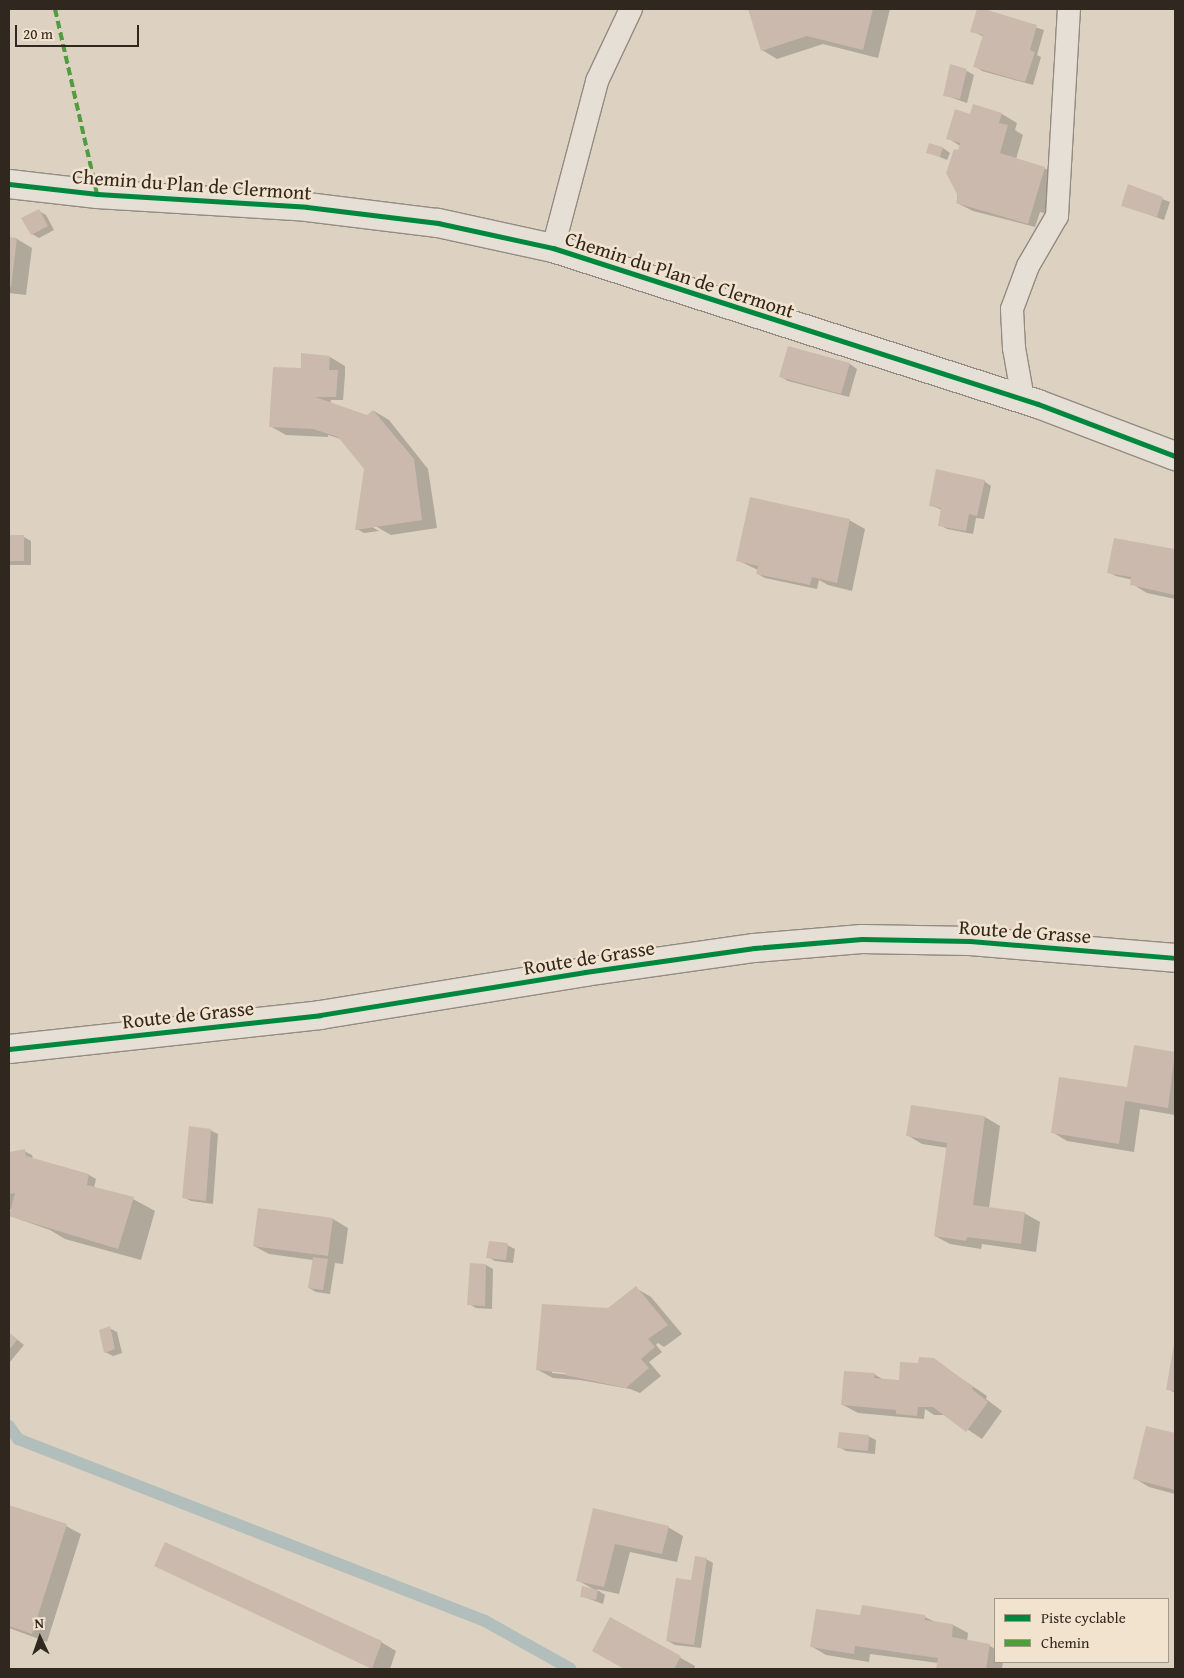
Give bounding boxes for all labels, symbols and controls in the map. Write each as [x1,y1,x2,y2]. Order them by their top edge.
scale bar [18,15,141,47]
text: 20 m [23,23,53,44]
street label: Chemin du Plan de Clermont [72,164,312,204]
street label: Chemin du Plan de Clermont [562,226,798,322]
street label: Route de Grasse [958,914,1092,948]
street label: Route de Grasse [522,935,656,979]
street label: Route de Grasse [121,995,255,1033]
legend [994,1598,1169,1663]
text: Piste cyclable [1041,1607,1126,1628]
north arrow [15,1613,65,1663]
text: N [34,1613,44,1633]
text: Chemin [1041,1632,1090,1653]

